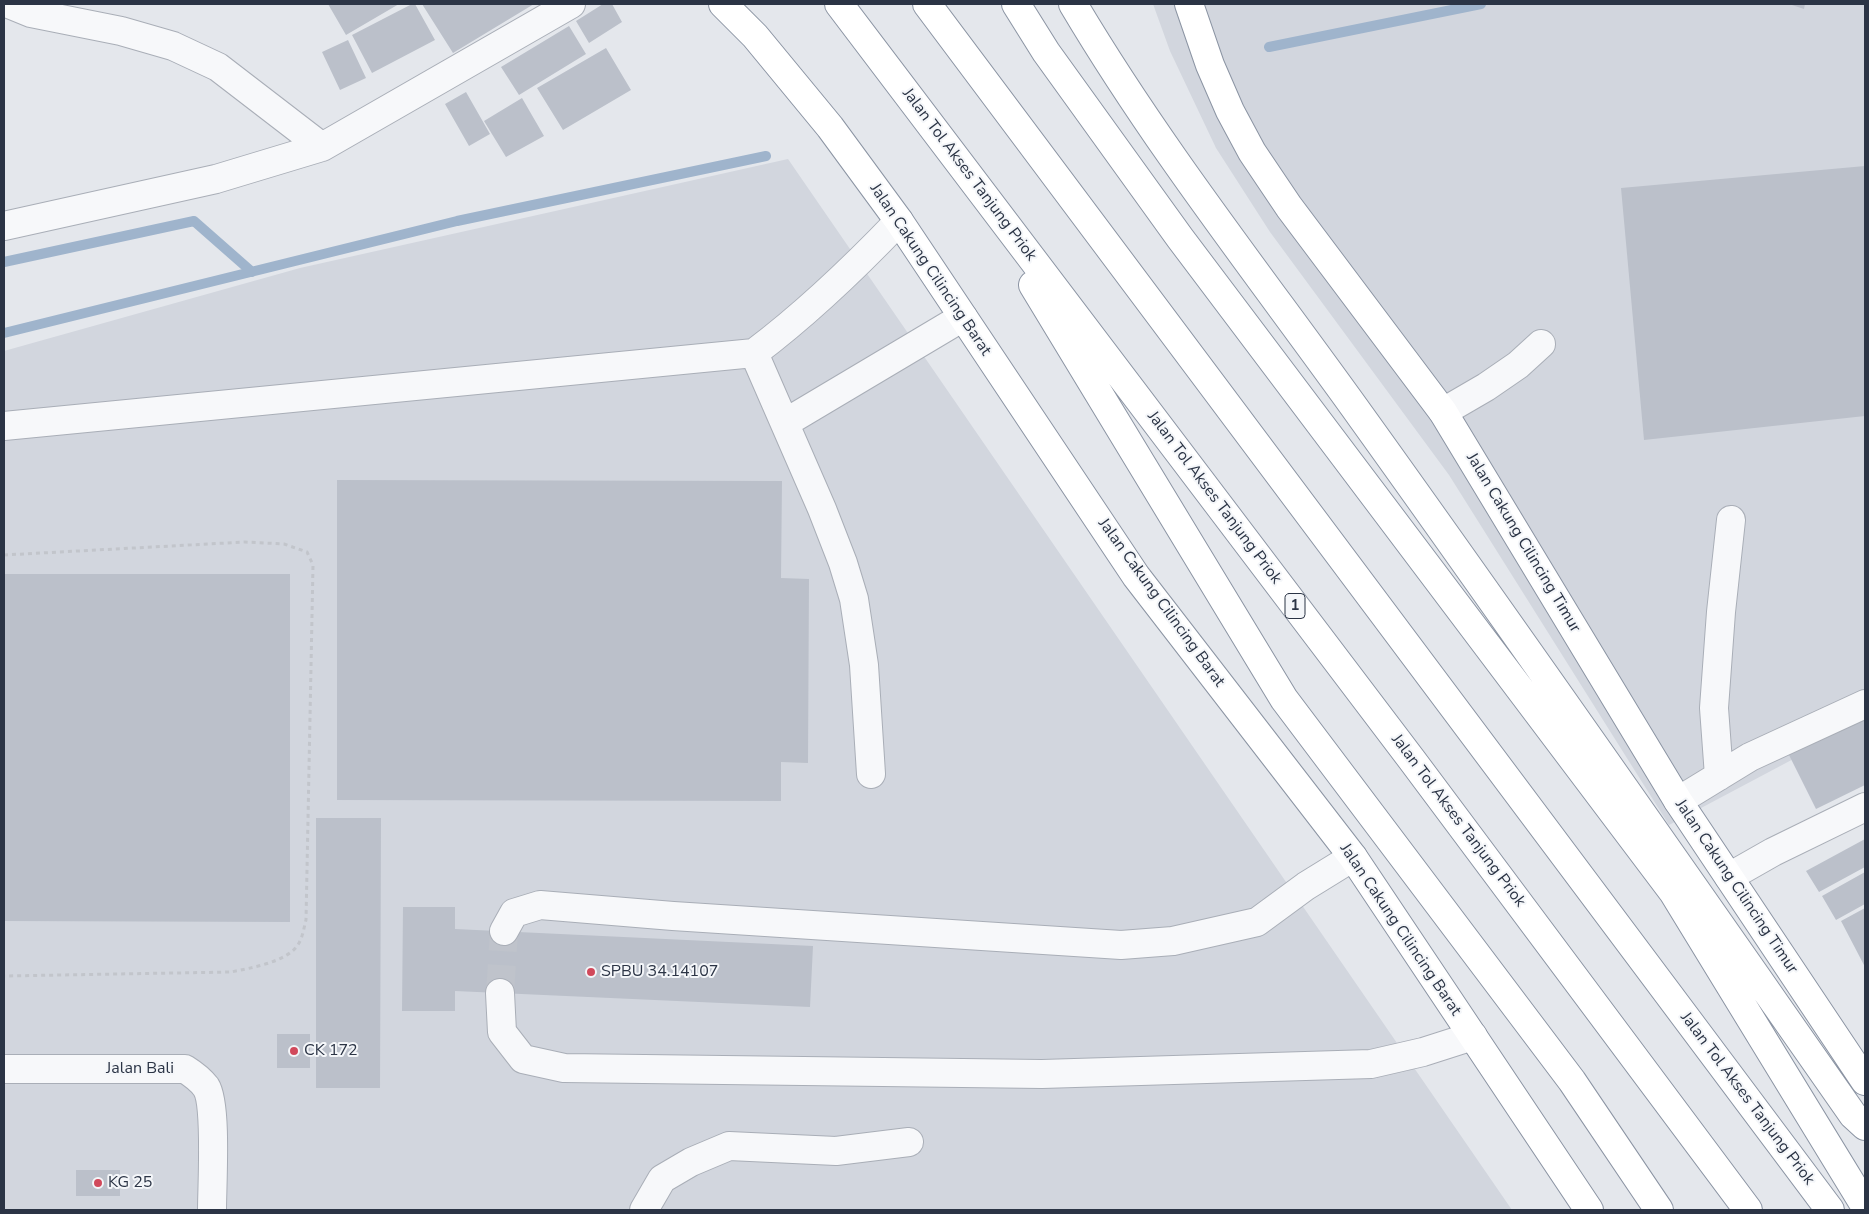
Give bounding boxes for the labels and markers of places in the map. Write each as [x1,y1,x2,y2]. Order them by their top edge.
place label: SPBU 34.14107 [601,962,718,982]
marker: SPBU 34.14107 [585,966,597,978]
place label: CK 172 [304,1041,358,1061]
marker: CK 172 [288,1045,300,1057]
place label: KG 25 [108,1173,152,1193]
marker: KG 25 [92,1177,104,1189]

